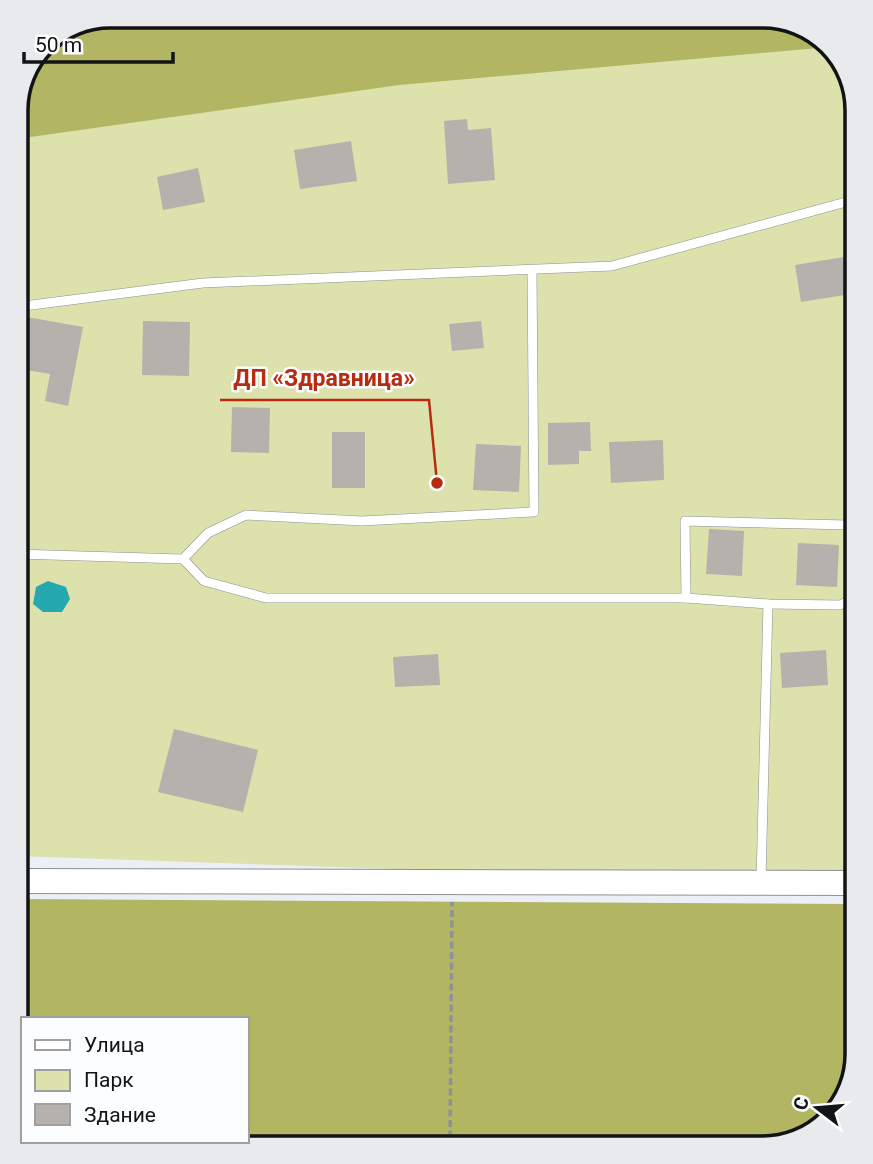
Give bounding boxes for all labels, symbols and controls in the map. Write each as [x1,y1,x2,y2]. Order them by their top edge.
scale bar [24,21,173,65]
text: 50 m [35,33,82,57]
callout: ДП «Здравница» [220,356,429,400]
text: ДП «Здравница» [233,365,415,392]
legend [21,1017,248,1143]
text: Улица [84,1033,145,1057]
text: Парк [84,1068,134,1092]
north arrow [782,1073,852,1143]
text: С [788,1094,814,1113]
text: Здание [84,1103,156,1127]

